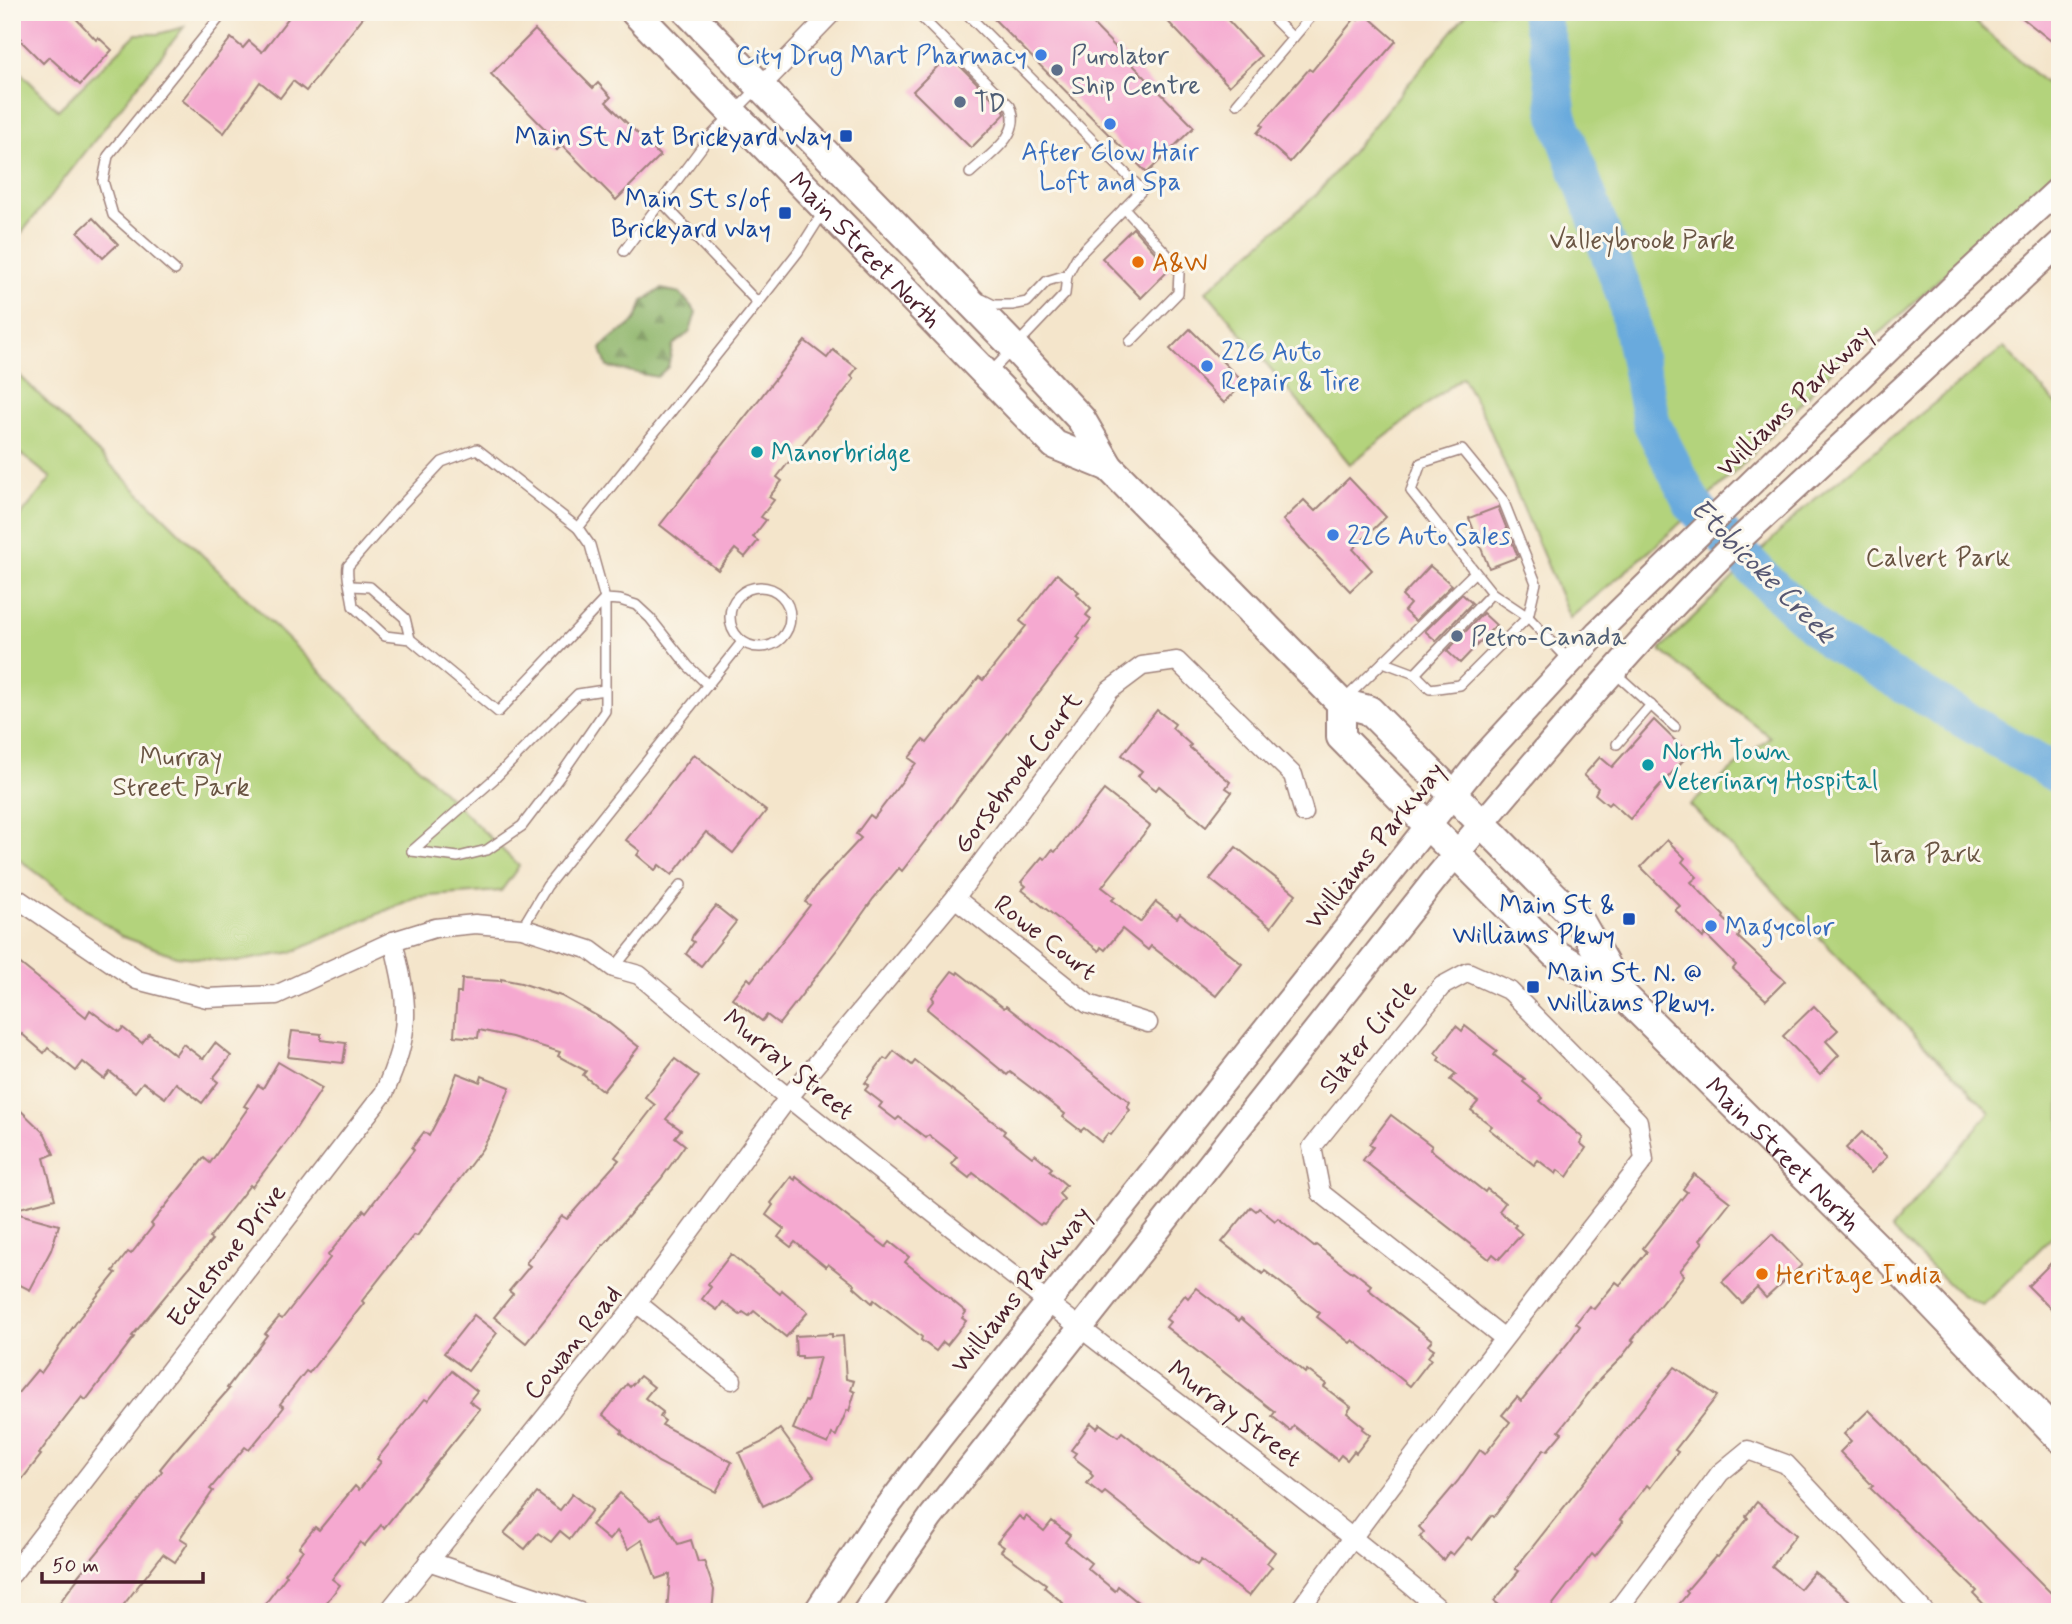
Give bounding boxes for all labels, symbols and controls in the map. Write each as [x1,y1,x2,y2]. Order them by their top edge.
place label: City Drug Mart Pharmacy [736,40,1027,76]
place label: Purolator Ship Centre [1071,40,1201,104]
marker: City Drug Mart Pharmacy [1033,47,1049,63]
marker: Purolator Ship Centre [1049,62,1065,78]
place label: TD [974,87,1006,121]
marker: TD [952,94,968,110]
marker: After Glow Hair Loft and Spa [1102,116,1118,132]
place label: Main St N at Brickyard Way [515,121,832,155]
marker: Main St N at Brickyard Way [838,128,854,144]
place label: After Glow Hair Loft and Spa [1021,136,1199,200]
street label: Main Street North [780,165,948,337]
place label: Main St s/of Brickyard Way [611,183,771,247]
marker: Main St s/of Brickyard Way [777,205,793,221]
park label: Valleybrook Park [1549,224,1735,258]
place label: A&W [1152,247,1207,281]
marker: A&W [1130,254,1146,270]
street label: Williams Parkway [1710,318,1881,485]
place label: 22G Auto Repair & Tire [1221,336,1360,400]
marker: 22G Auto Repair & Tire [1199,358,1215,374]
place label: Manorbridge [771,437,911,471]
marker: Manorbridge [749,444,765,460]
water label: Etobicoke Creek [1682,491,1844,654]
place label: 22G Auto Sales [1347,520,1510,554]
marker: 22G Auto Sales [1325,527,1341,543]
park label: Calvert Park [1866,542,2011,576]
place label: Petro-Canada [1471,621,1627,655]
marker: Petro-Canada [1449,628,1465,644]
street label: Gorsebrook Court [947,685,1091,861]
place label: North Town Veterinary Hospital [1662,735,1878,799]
park label: Murray Street Park [112,741,250,805]
street label: Williams Parkway [1298,756,1453,937]
marker: North Town Veterinary Hospital [1640,757,1656,773]
park label: Tara Park [1869,838,1982,872]
street label: Rowe Court [986,888,1103,989]
place label: Main St & Williams Pkwy [1452,889,1615,953]
marker: Main St & Williams Pkwy [1621,911,1637,927]
place label: Magycolor [1725,911,1835,948]
marker: Magycolor [1703,918,1719,934]
place label: Main St. N. @ Williams Pkwy. [1547,957,1715,1021]
street label: Slater Circle [1312,973,1425,1102]
marker: Main St. N. @ Williams Pkwy. [1525,979,1541,995]
street label: Murray Street [715,1002,860,1129]
street label: Main Street North [1697,1071,1867,1240]
street label: Ecclestone Drive [161,1177,295,1335]
street label: Williams Parkway [944,1200,1099,1381]
place label: Heritage India [1776,1259,1942,1293]
marker: Heritage India [1754,1266,1770,1282]
street label: Cowan Road [517,1279,630,1408]
street label: Murray Street [1160,1353,1308,1476]
scale bar [42,1540,203,1584]
text: 50 m [52,1552,99,1580]

